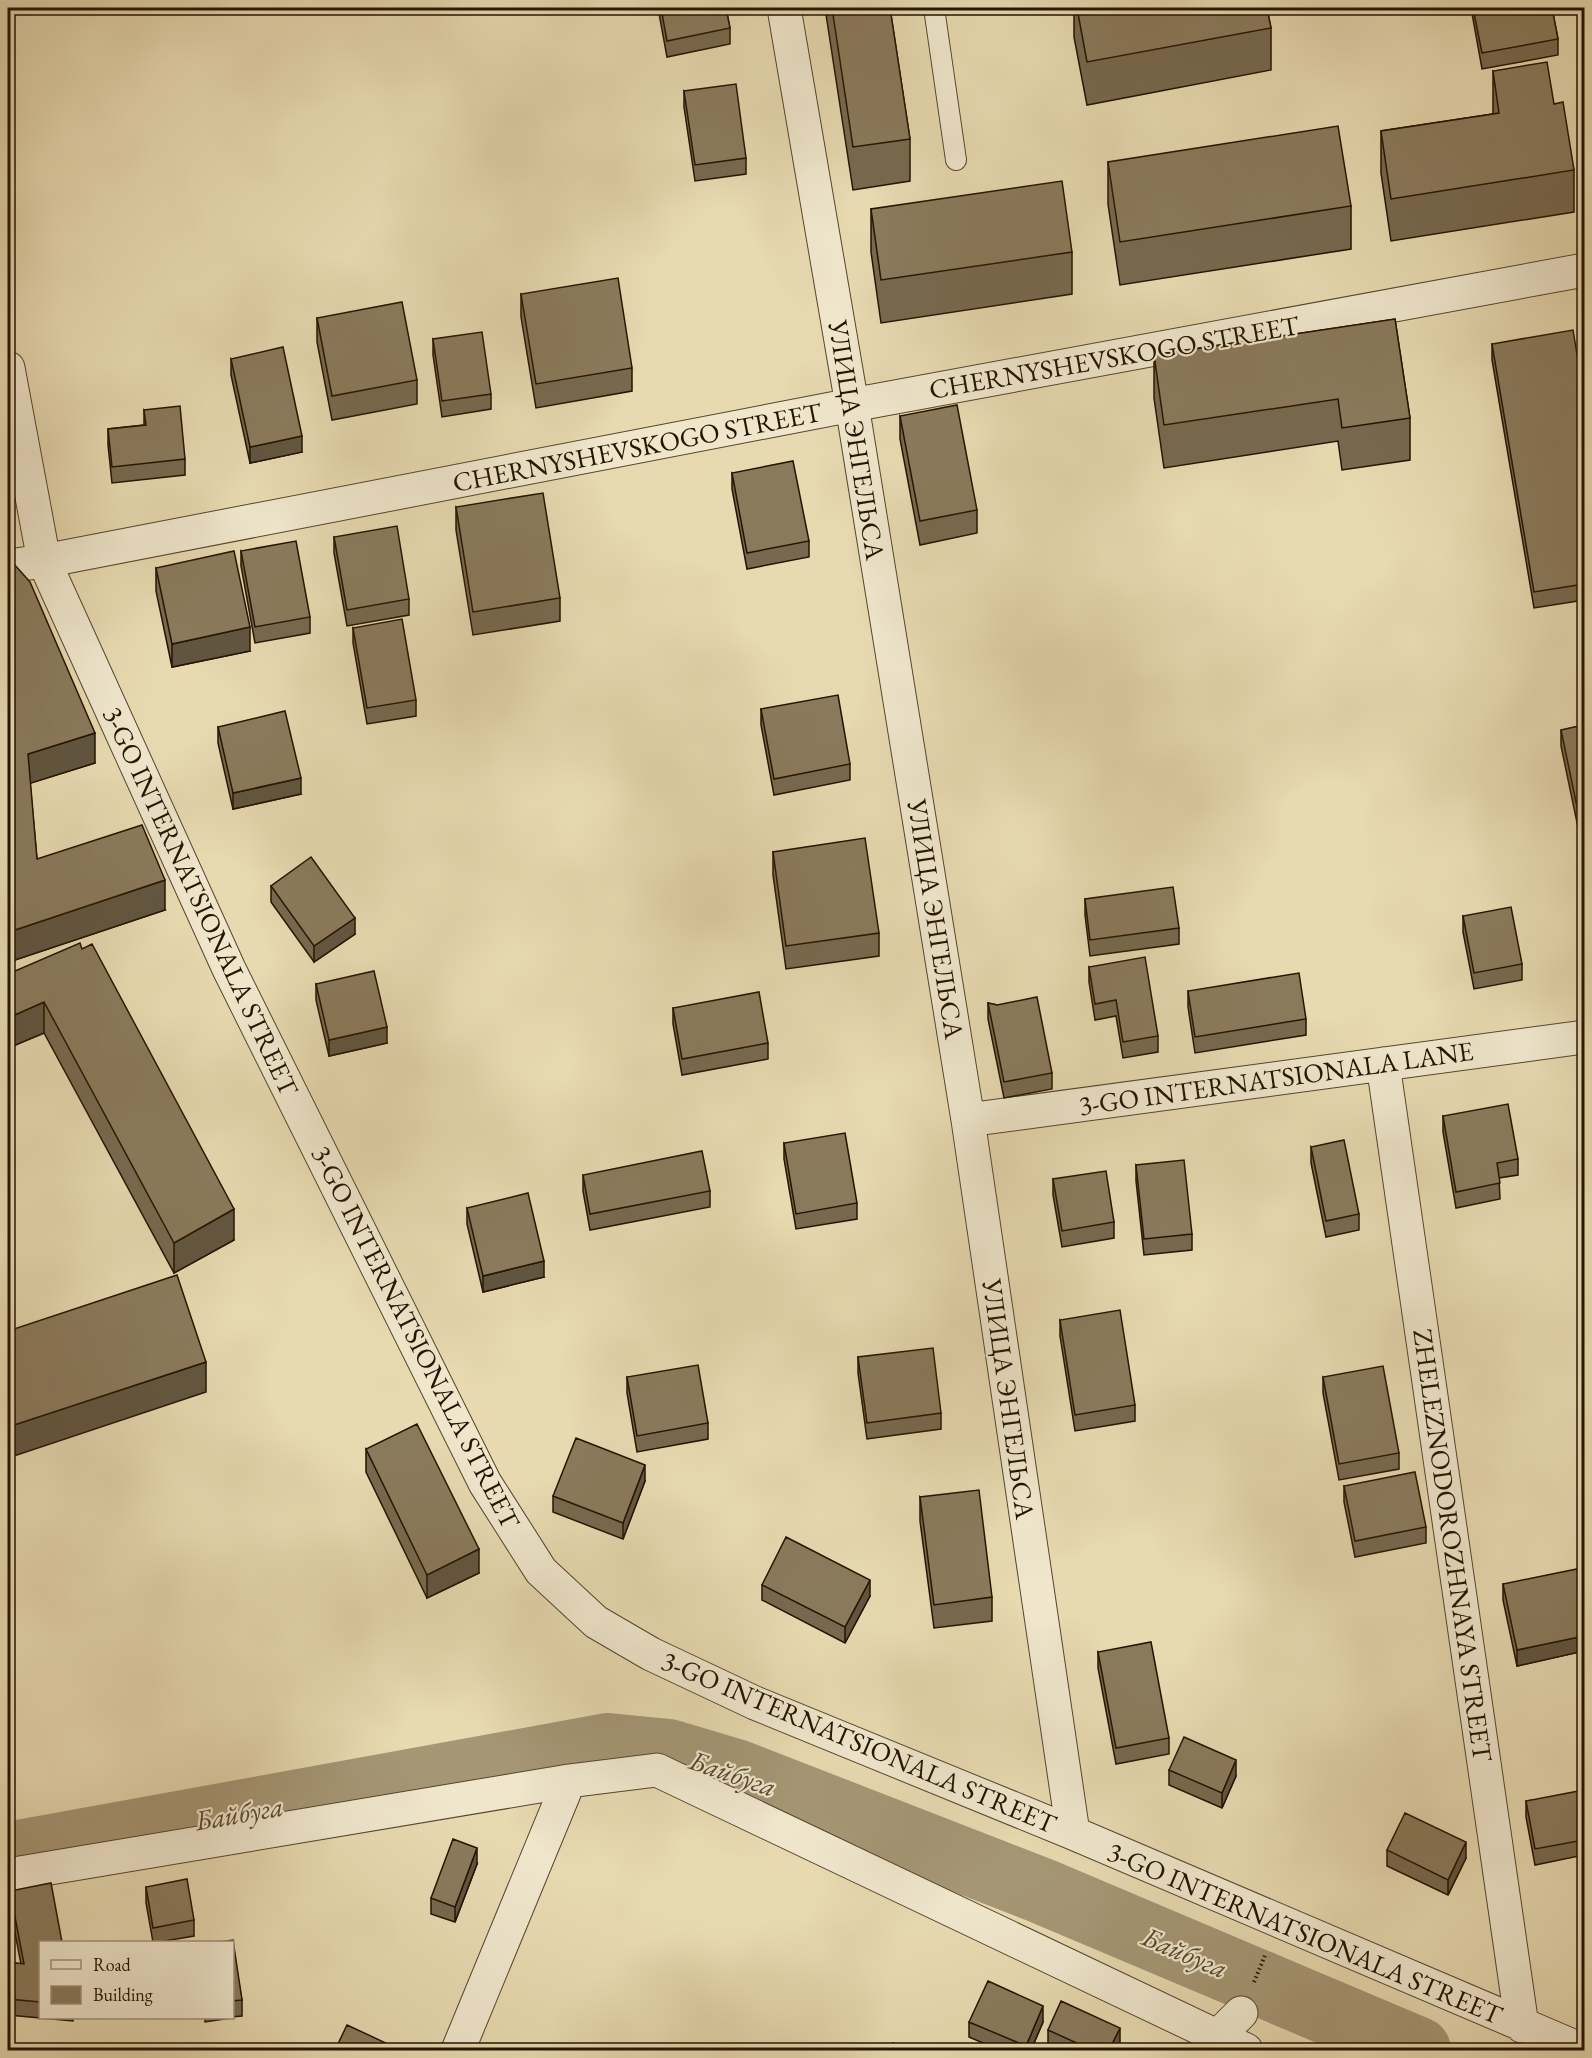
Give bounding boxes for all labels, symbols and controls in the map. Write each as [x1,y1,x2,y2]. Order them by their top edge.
street label: CHERNYSHEVSKOGO STREET [926,307,1303,407]
street label: УЛИЦА ЭНГЕЛЬСА [821,317,893,563]
street label: CHERNYSHEVSKOGO STREET [450,394,825,500]
street label: 3-GO INTERNATSIONALA STREET [95,701,307,1102]
street label: УЛИЦА ЭНГЕЛЬСА [900,796,972,1042]
street label: 3-GO INTERNATSIONALA LANE [1076,1033,1476,1123]
street label: 3-GO INTERNATSIONALA STREET [304,1140,529,1535]
street label: УЛИЦА ЭНГЕЛЬСА [975,1276,1043,1522]
street label: ZHELEZNODOROZHNAYA STREET [1405,1326,1501,1764]
street label: 3-GO INTERNATSIONALA STREET [656,1643,1062,1842]
water label: Байбуга [684,1741,781,1805]
water label: Байбуга [191,1788,286,1839]
street label: 3-GO INTERNATSIONALA STREET [1102,1834,1508,2033]
water label: Байбуга [1136,1918,1233,1986]
legend [39,1941,234,2019]
text: Road [93,1953,132,1976]
text: Building [93,1983,153,2006]

